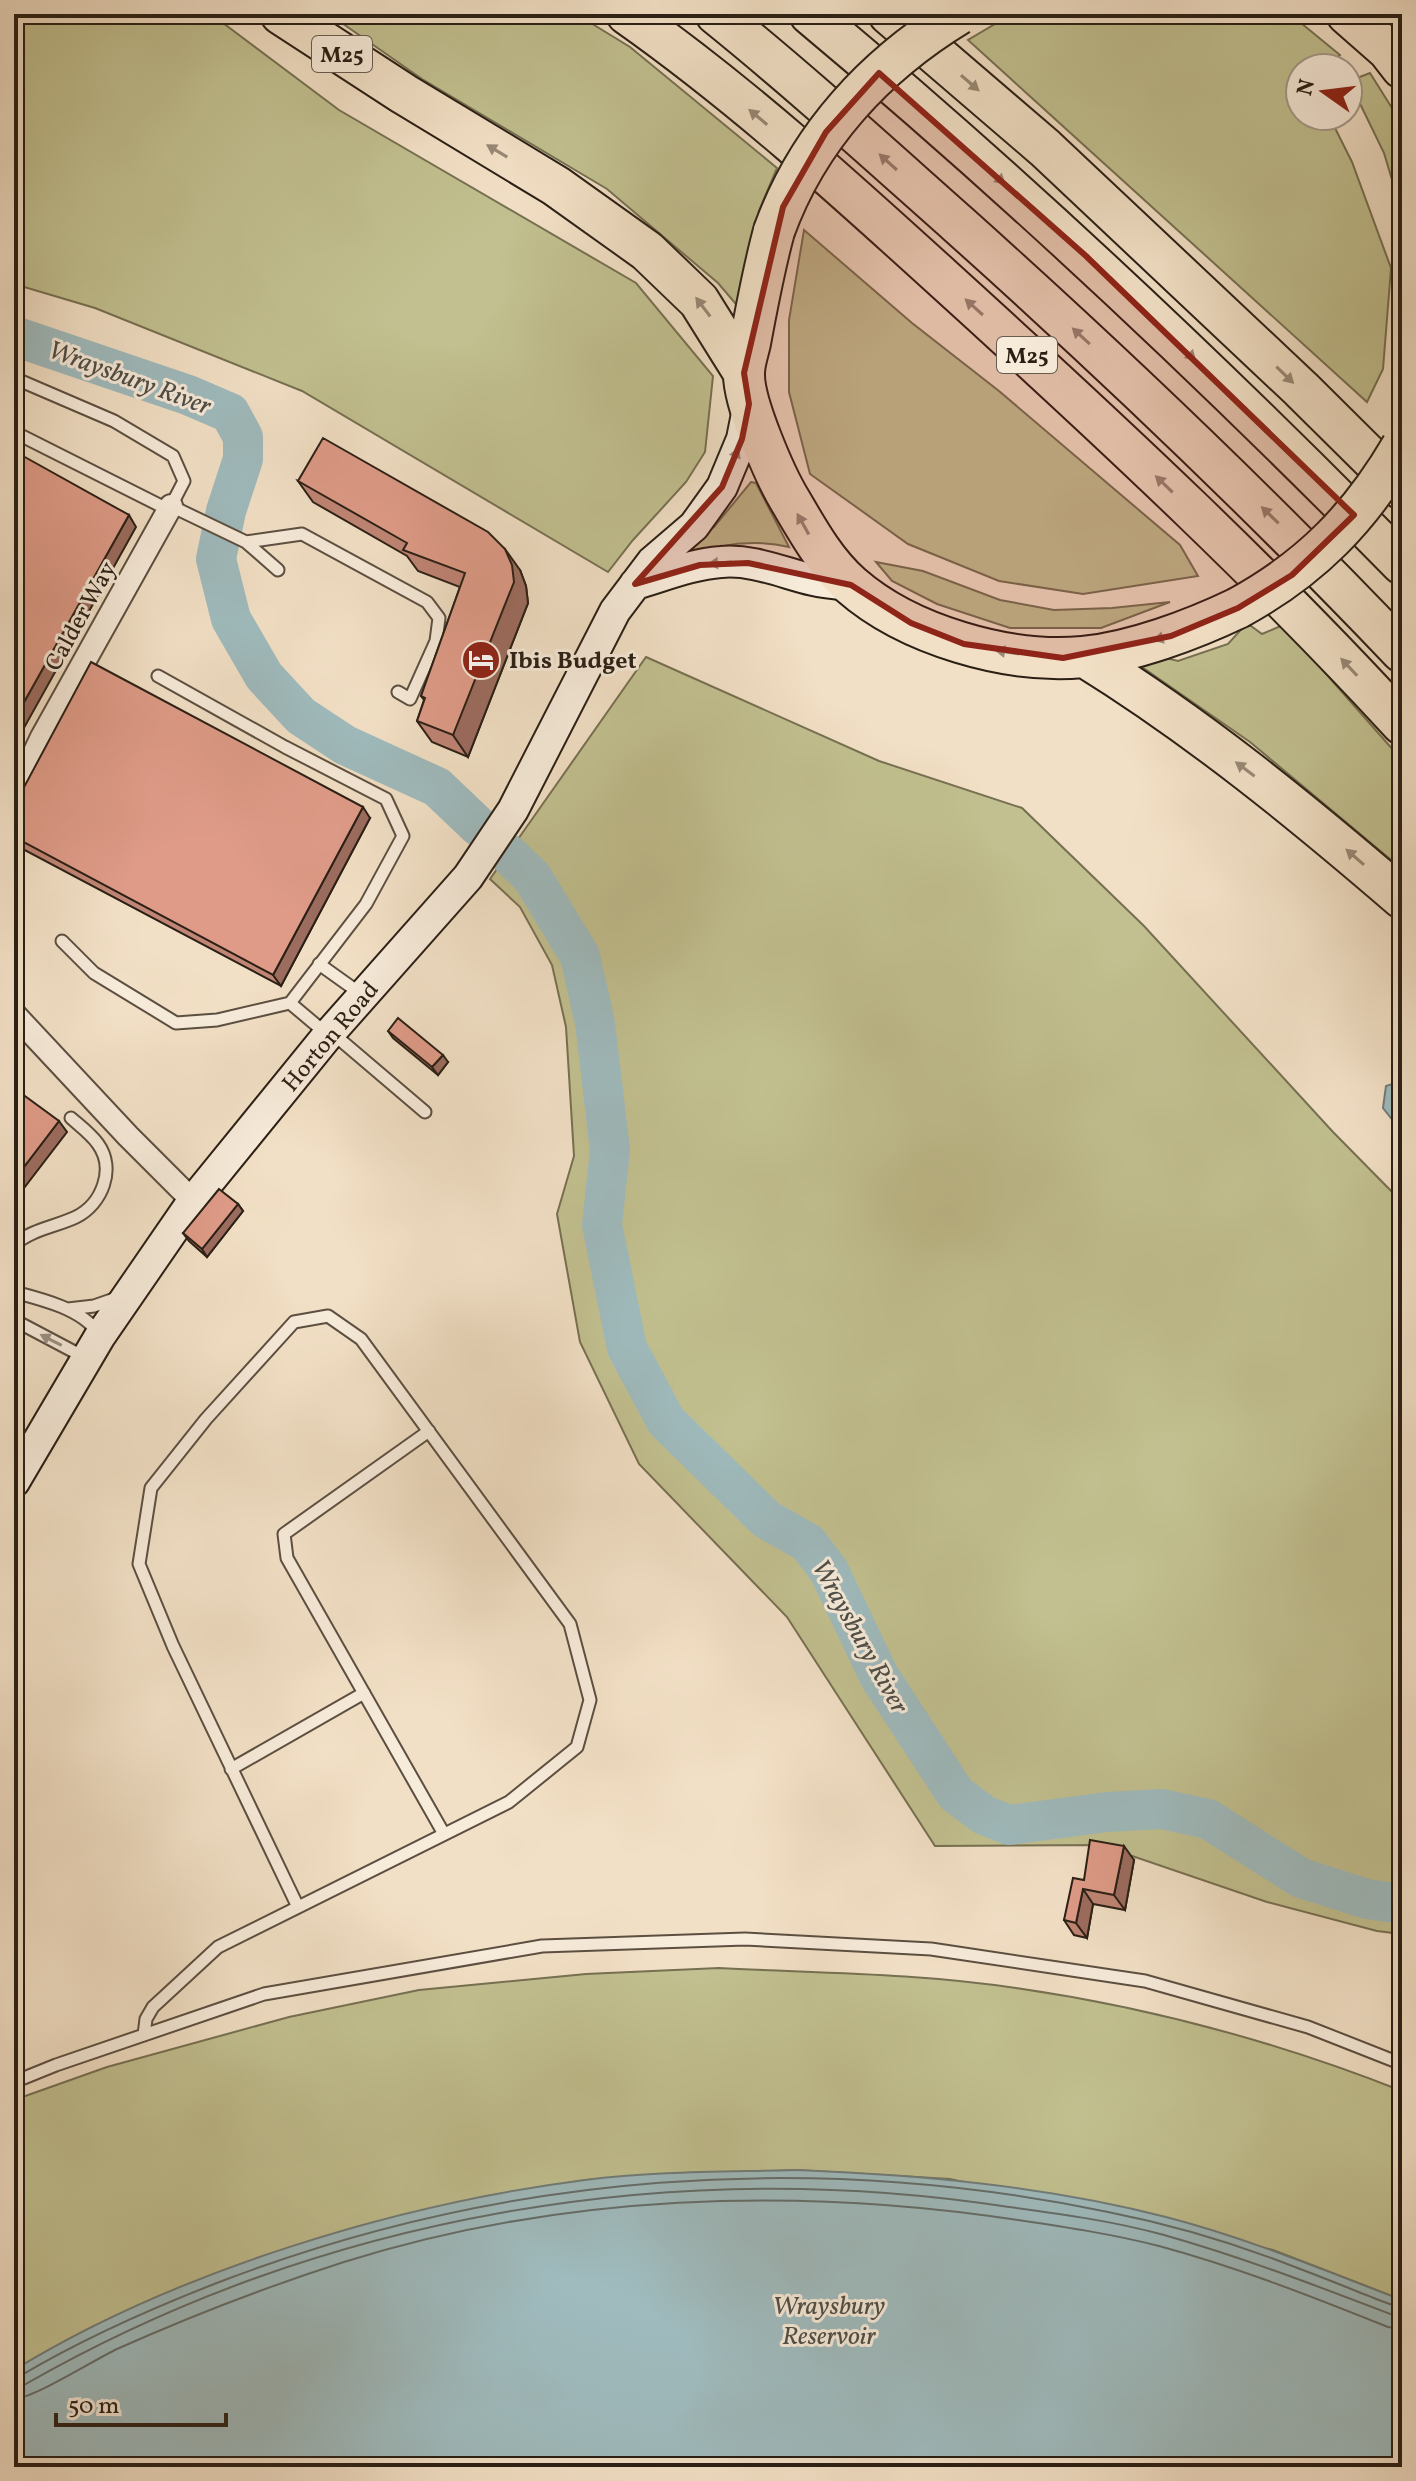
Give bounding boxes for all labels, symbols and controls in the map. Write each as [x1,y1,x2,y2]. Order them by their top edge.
road number: M25 [312,36,372,72]
north arrow [1284,52,1364,132]
one-way arrow [960,74,980,91]
text: N [1290,76,1324,99]
one-way arrow [748,109,768,125]
one-way arrow [486,144,508,158]
one-way arrow [879,154,899,171]
one-way arrow [986,166,1005,184]
one-way arrow [695,297,711,317]
one-way arrow [964,298,984,316]
one-way arrow [1072,327,1091,346]
water label: Wraysbury River [43,333,216,425]
road number: M25 [997,337,1057,373]
one-way arrow [1177,342,1196,360]
one-way arrow [1275,365,1294,383]
one-way arrow [728,446,741,470]
one-way arrow [1155,476,1174,494]
one-way arrow [1261,507,1280,525]
one-way arrow [796,513,810,535]
street label: Calder Way [38,556,126,678]
one-way arrow [707,557,732,570]
one-way arrow [1153,631,1177,644]
hotel icon: Ibis Budget [460,639,502,681]
place label: Ibis Budget [509,645,637,679]
one-way arrow [995,645,1020,658]
one-way arrow [1340,658,1358,677]
one-way arrow [1234,761,1256,777]
one-way arrow [1345,849,1365,866]
street label: Horton Road [275,975,388,1100]
one-way arrow [39,1333,62,1347]
water label: Wraysbury River [802,1553,917,1721]
water label: Wraysbury Reservoir [773,2289,886,2355]
scale bar [56,2377,226,2427]
text: 50 m [68,2390,120,2424]

